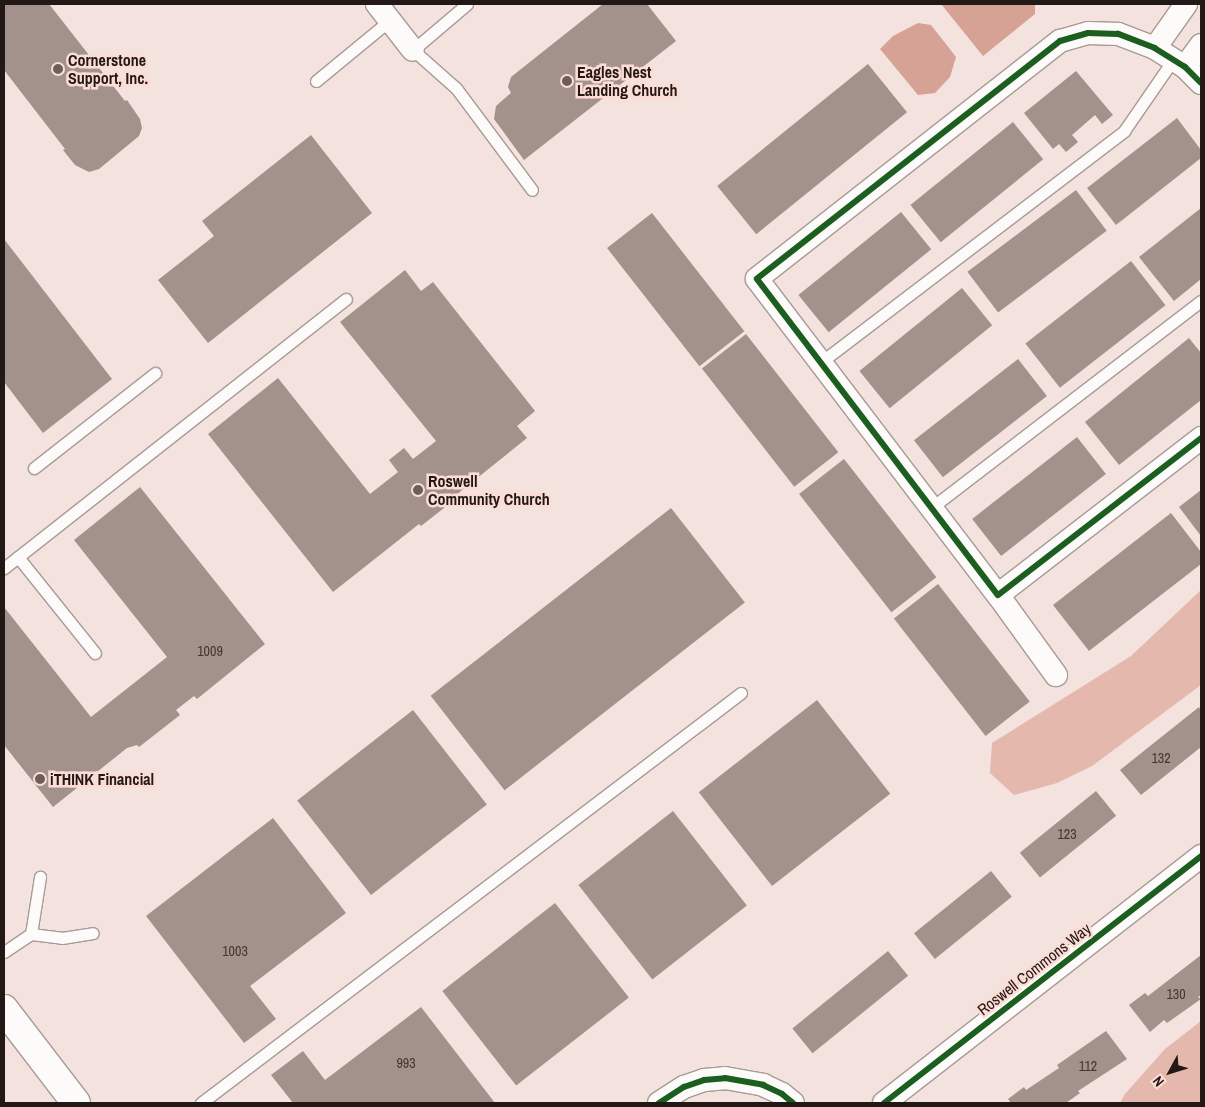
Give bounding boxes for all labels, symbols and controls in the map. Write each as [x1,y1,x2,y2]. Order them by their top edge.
place label: Cornerstone Support, Inc. [68,50,148,88]
place label: Eagles Nest Landing Church [577,62,678,100]
marker: Cornerstone Support, Inc. [52,63,64,75]
marker: Eagles Nest Landing Church [561,75,573,87]
place label: Roswell Community Church [428,471,550,509]
marker: Roswell Community Church [412,484,424,496]
house number: 1009 [197,643,223,659]
house number: 132 [1151,750,1171,766]
place label: iTHINK Financial [50,769,154,789]
marker: iTHINK Financial [34,773,46,785]
house number: 123 [1057,826,1077,842]
street label: Roswell Commons Way [973,919,1095,1019]
house number: 1003 [222,943,248,959]
house number: 130 [1166,986,1186,1002]
north arrow [1145,1047,1195,1097]
house number: 993 [396,1055,416,1071]
house number: 112 [1079,1058,1097,1074]
text: N [1149,1073,1168,1090]

